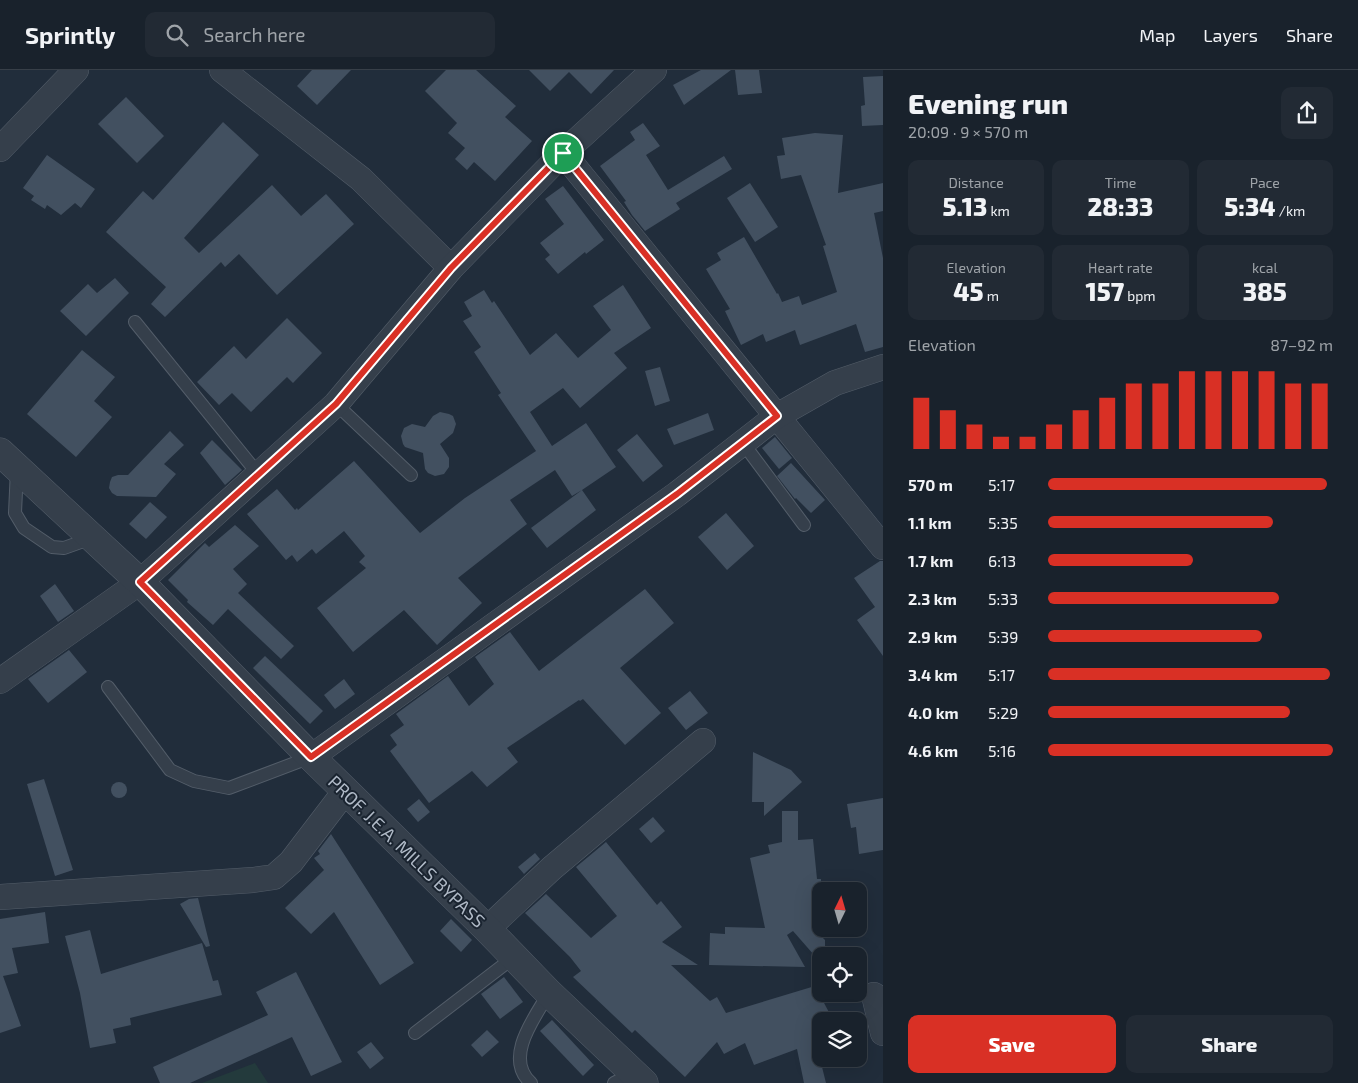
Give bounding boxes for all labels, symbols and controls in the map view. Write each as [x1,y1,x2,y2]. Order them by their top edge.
search box [145,12,495,57]
text: Sprintly [25,20,115,49]
icon: search [163,21,191,49]
text: Search here [203,23,306,46]
text: Map [1139,24,1175,46]
text: Layers [1203,24,1258,46]
text: Share [1286,24,1333,46]
text: Evening run [908,86,1068,120]
button: share [1281,87,1333,139]
text: 20:09 · 9 × 570 m [908,122,1028,141]
pin [542,132,584,174]
icon: arrive [549,139,577,167]
text: Distance [949,174,1004,191]
text: Time [1105,174,1136,191]
text: Pace [1250,174,1280,191]
text: 5.13 [942,191,987,221]
text: 28:33 [1088,191,1153,221]
text: 5:34 [1224,191,1276,221]
text: km [987,202,1010,219]
text: /km [1276,202,1305,219]
text: Elevation [946,259,1006,276]
text: Heart rate [1088,259,1153,276]
text: kcal [1252,259,1278,276]
text: 45 [953,276,984,306]
text: 157 [1085,276,1124,306]
text: 385 [1243,276,1287,306]
text: m [984,287,999,304]
text: bpm [1124,287,1156,304]
text: Elevation [908,335,976,354]
text: 87–92 m [1270,335,1333,354]
text: 570 m [908,475,953,494]
text: 5:17 [988,475,1015,494]
text: 1.1 km [908,513,952,532]
text: 5:35 [988,513,1018,532]
text: 1.7 km [908,551,953,570]
text: 6:13 [988,551,1016,570]
text: 2.3 km [908,589,957,608]
text: 5:33 [988,589,1018,608]
text: 2.9 km [908,627,957,646]
text: 5:39 [988,627,1018,646]
text: 3.4 km [908,665,958,684]
text: 5:17 [988,665,1015,684]
text: 4.0 km [908,703,959,722]
text: 5:29 [988,703,1019,722]
text: 4.6 km [908,741,958,760]
text: 5:16 [988,741,1016,760]
street label: PROF. J.E.A. MILLS BYPASS [324,770,490,932]
north arrow [812,882,868,938]
map controls [812,882,867,1067]
button: locate [812,947,867,1002]
button: layers [812,1012,867,1067]
button: Save [908,1015,1116,1073]
button: Share [1126,1015,1333,1073]

